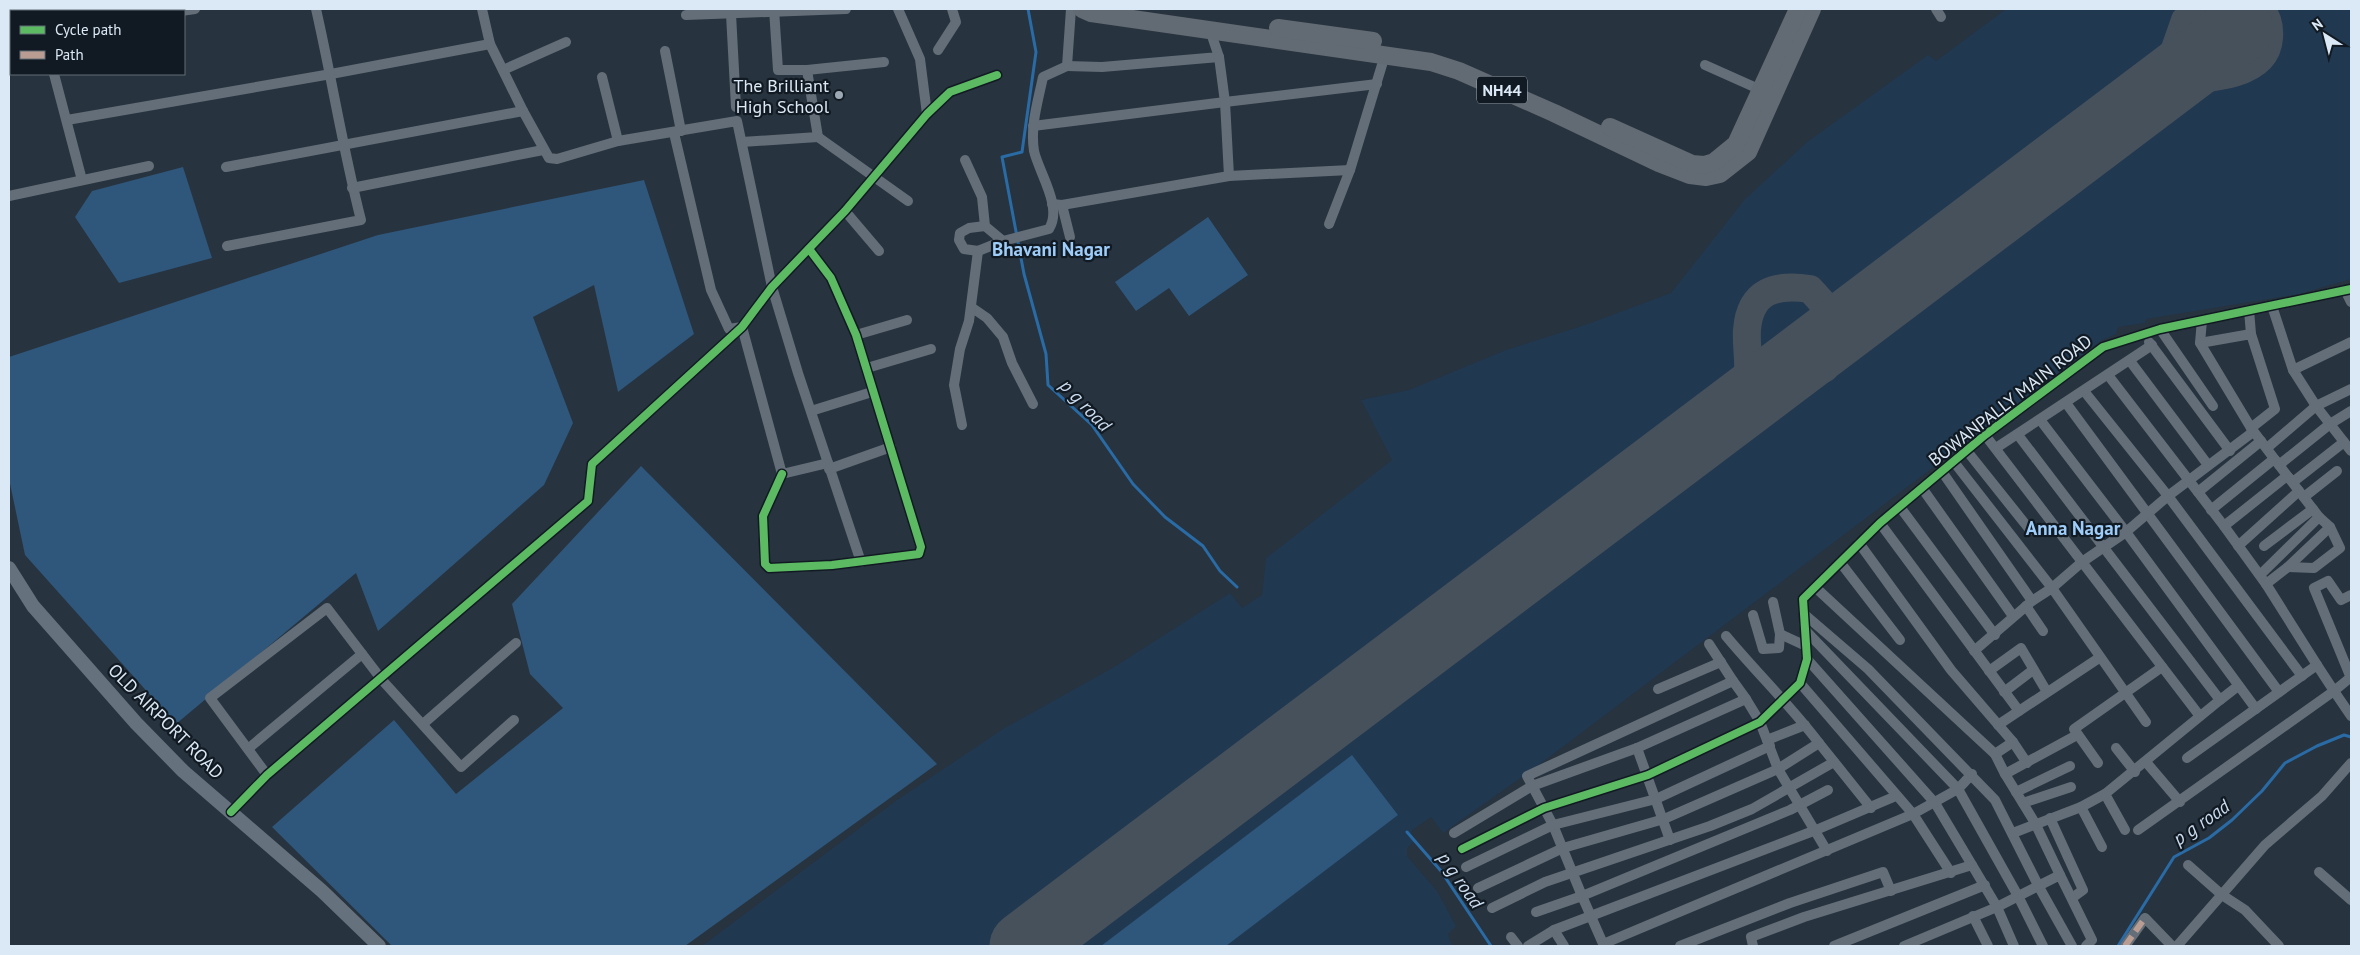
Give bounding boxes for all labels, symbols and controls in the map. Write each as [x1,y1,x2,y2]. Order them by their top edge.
legend [10,10,185,75]
north arrow [2300,10,2350,60]
text: N [2308,14,2326,34]
text: Cycle path [55,20,121,39]
text: Path [55,45,84,64]
place label: The Brilliant High School [734,74,830,118]
road number: NH44 [1477,76,1527,104]
marker: The Brilliant High School [833,89,845,101]
district label: Bhavani Nagar [992,237,1110,261]
street label: BOWANPALLY MAIN ROAD [1924,329,2096,471]
water label: p g road [1054,373,1118,437]
district label: Anna Nagar [2026,516,2121,540]
street label: OLD AIRPORT ROAD [103,658,229,784]
water label: p g road [2167,793,2235,851]
water label: p g road [1432,846,1490,914]

